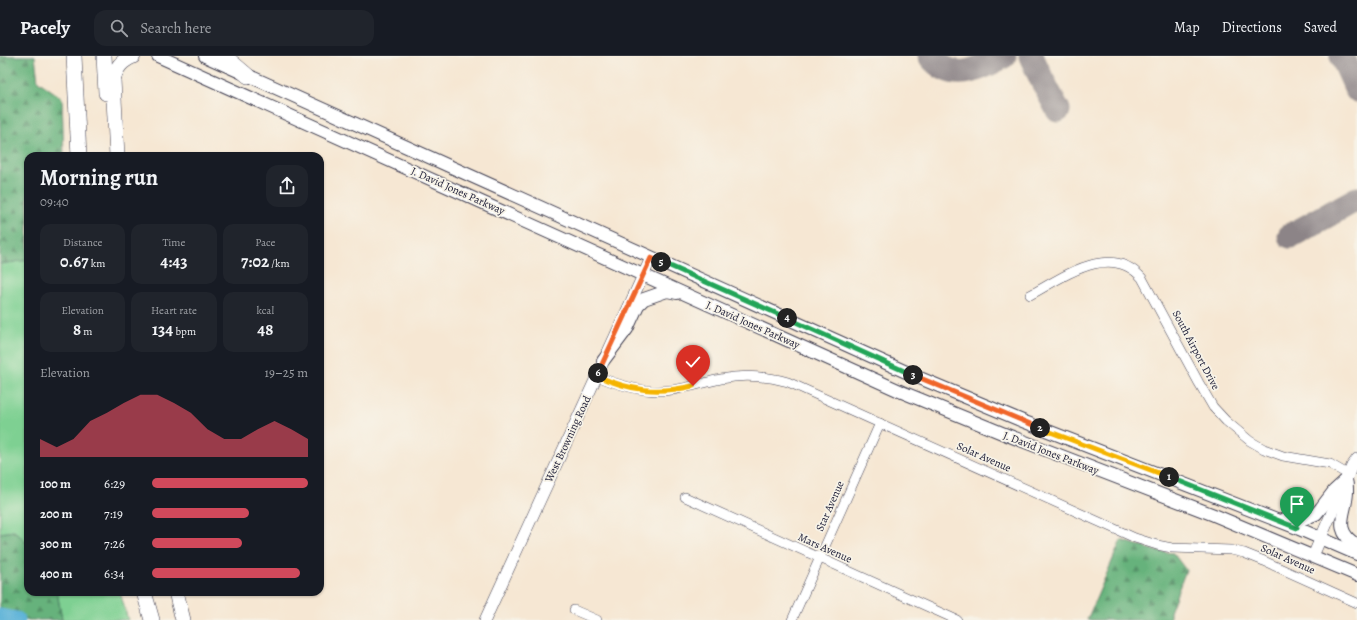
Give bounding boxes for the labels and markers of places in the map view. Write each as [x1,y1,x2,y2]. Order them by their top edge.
pin: 5 [651,252,671,272]
pin: 4 [777,308,797,328]
pin [676,345,710,386]
pin: 6 [588,363,608,383]
pin: 3 [903,365,923,385]
pin: 2 [1030,418,1050,438]
pin: 1 [1159,467,1179,487]
pin [1280,487,1314,528]

